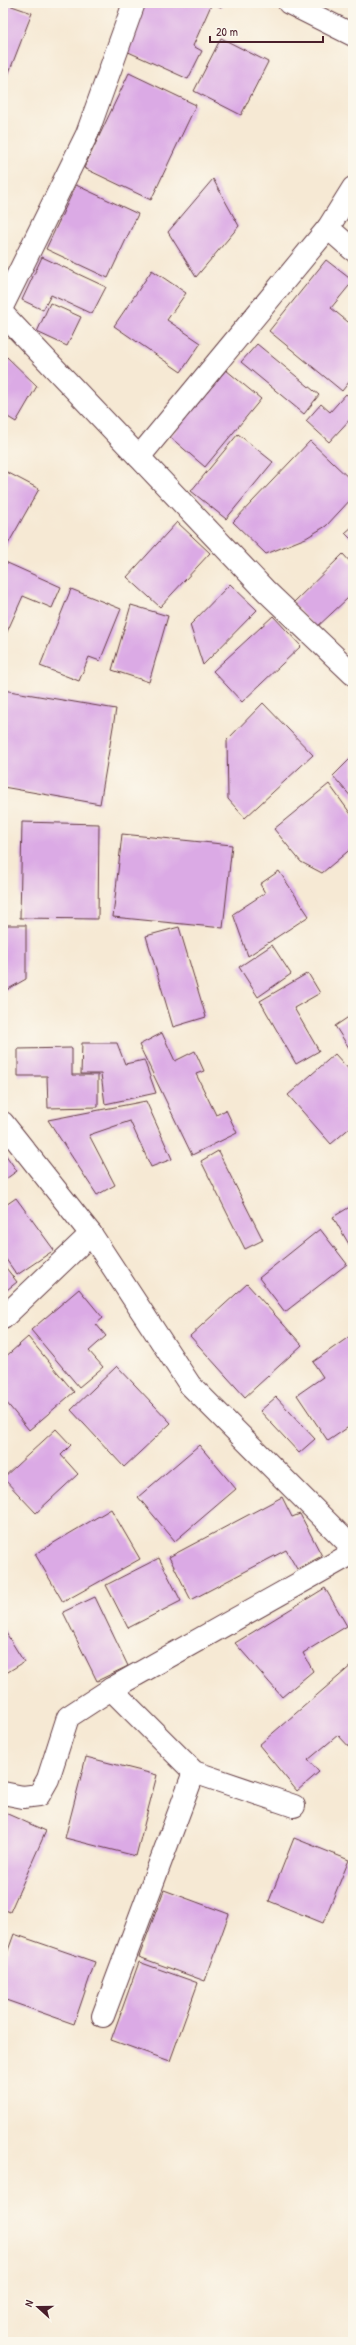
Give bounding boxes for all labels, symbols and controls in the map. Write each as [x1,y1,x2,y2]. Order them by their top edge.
scale bar [210,18,323,44]
text: 20 m [216,23,238,40]
north arrow [18,2287,58,2327]
text: N [21,2298,36,2309]

